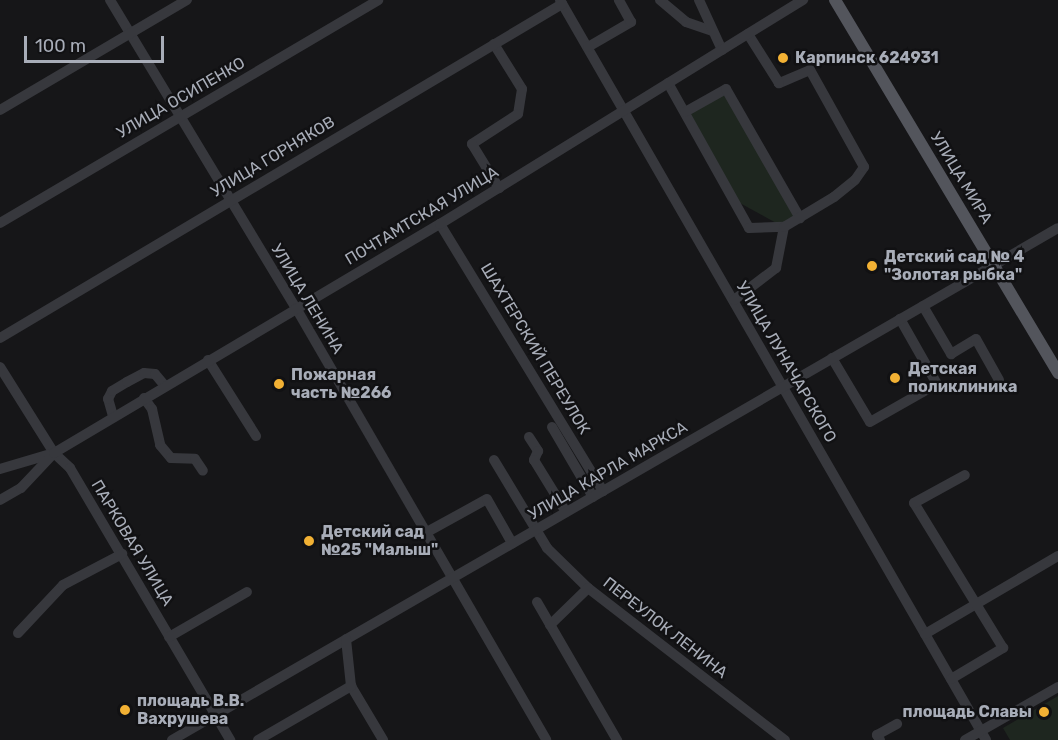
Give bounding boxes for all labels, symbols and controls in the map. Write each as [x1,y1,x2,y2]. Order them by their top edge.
scale bar [27,24,166,62]
text: 100 m [35,35,86,57]
place label: Карпинск 624931 [795,48,939,68]
marker: Карпинск 624931 [776,51,790,65]
street label: УЛИЦА ОСИПЕНКО [113,53,249,143]
street label: УЛИЦА ГОРНЯКОВ [208,112,338,202]
street label: УЛИЦА МИРА [926,128,996,228]
street label: ПОЧТАМТСКАЯ УЛИЦА [342,163,502,269]
street label: УЛИЦА ЛЕНИНА [267,241,347,357]
place label: Детский сад № 4 "Золотая рыбка" [884,247,1024,285]
marker: Детский сад № 4 "Золотая рыбка" [865,259,879,273]
street label: ШАХТЕРСКИЙ ПЕРЕУЛОК [476,260,594,438]
street label: УЛИЦА ЛУНАЧАРСКОГО [732,278,840,446]
place label: Детская поликлиника [908,359,1017,397]
place label: Пожарная часть №266 [291,365,391,403]
marker: Детская поликлиника [886,369,904,387]
marker: Пожарная часть №266 [272,377,286,391]
street label: УЛИЦА КАРЛА МАРКСА [525,418,691,524]
street label: ПАРКОВАЯ УЛИЦА [87,477,177,609]
place label: Детский сад №25 "Малыш" [321,522,438,560]
marker: Детский сад №25 "Малыш" [302,534,316,548]
street label: ПЕРЕУЛОК ЛЕНИНА [599,573,731,683]
place label: площадь В.В. Вахрушева [137,691,244,729]
place label: площадь Славы [903,702,1032,722]
marker: площадь В.В. Вахрушева [118,703,132,717]
marker: площадь Славы [1037,705,1051,719]

